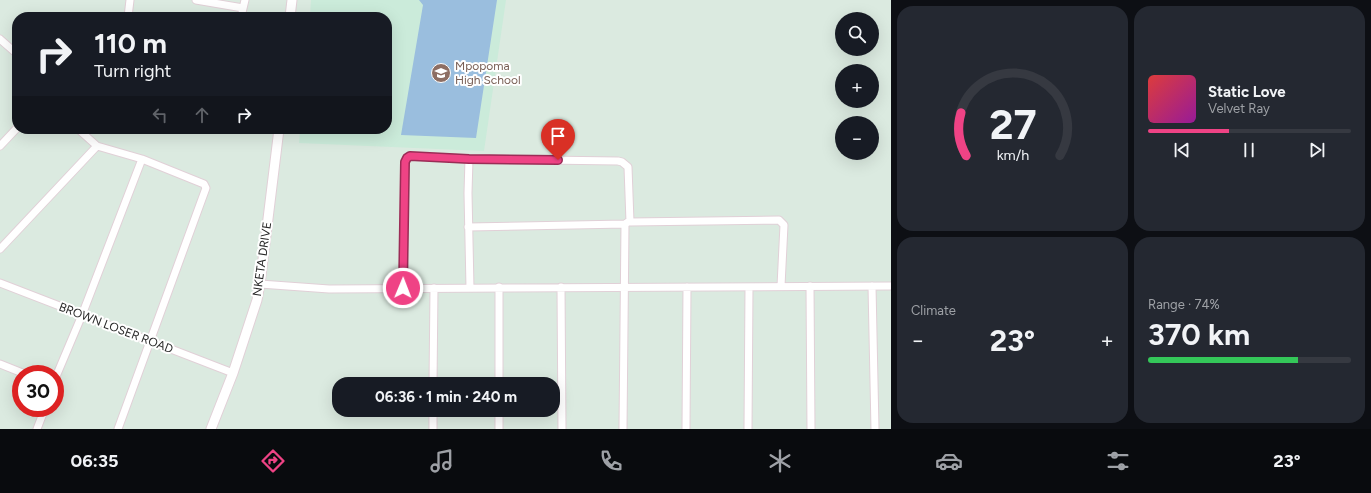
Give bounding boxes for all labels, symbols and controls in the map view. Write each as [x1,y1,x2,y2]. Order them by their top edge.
map controls [835,12,879,160]
button: search [835,12,879,56]
text: 110 m [94,26,167,60]
icon: right [28,28,80,80]
place label: Mpopoma High School [455,59,521,87]
text: Turn right [94,60,171,82]
school or university icon: Mpopoma High School [430,62,452,84]
button: + [835,64,879,108]
text: Static Love [1208,83,1286,101]
text: 27 [989,99,1036,149]
text: Velvet Ray [1208,101,1270,116]
icon: left [149,104,171,126]
icon: ahead [191,104,213,126]
icon: right [233,104,255,126]
button: − [835,116,879,160]
pin [541,119,575,160]
icon: arrive [547,125,569,147]
icon: previous [1171,139,1193,161]
icon: pause [1238,139,1260,161]
icon: next [1306,139,1328,161]
text: km/h [996,146,1029,164]
street label: NKETA DRIVE [250,221,274,297]
position arrow [382,267,424,309]
text: Range · 74% [1148,297,1220,312]
street label: BROWN LOSER ROAD [57,300,175,356]
text: Climate [911,303,956,318]
text: 370 km [1148,316,1250,353]
text: 23° [990,322,1035,359]
text: − [911,327,925,354]
text: + [1100,327,1114,354]
speed limit sign: 30 [12,365,64,417]
text: 06:36 · 1 min · 240 m [375,388,517,406]
icon: directions [259,447,287,475]
icon: music [428,447,456,475]
icon: phone [597,447,625,475]
icon: climate [766,447,794,475]
icon: car [935,447,963,475]
icon: filters [1104,447,1132,475]
text: 06:35 [70,450,118,472]
text: 23° [1273,450,1301,472]

